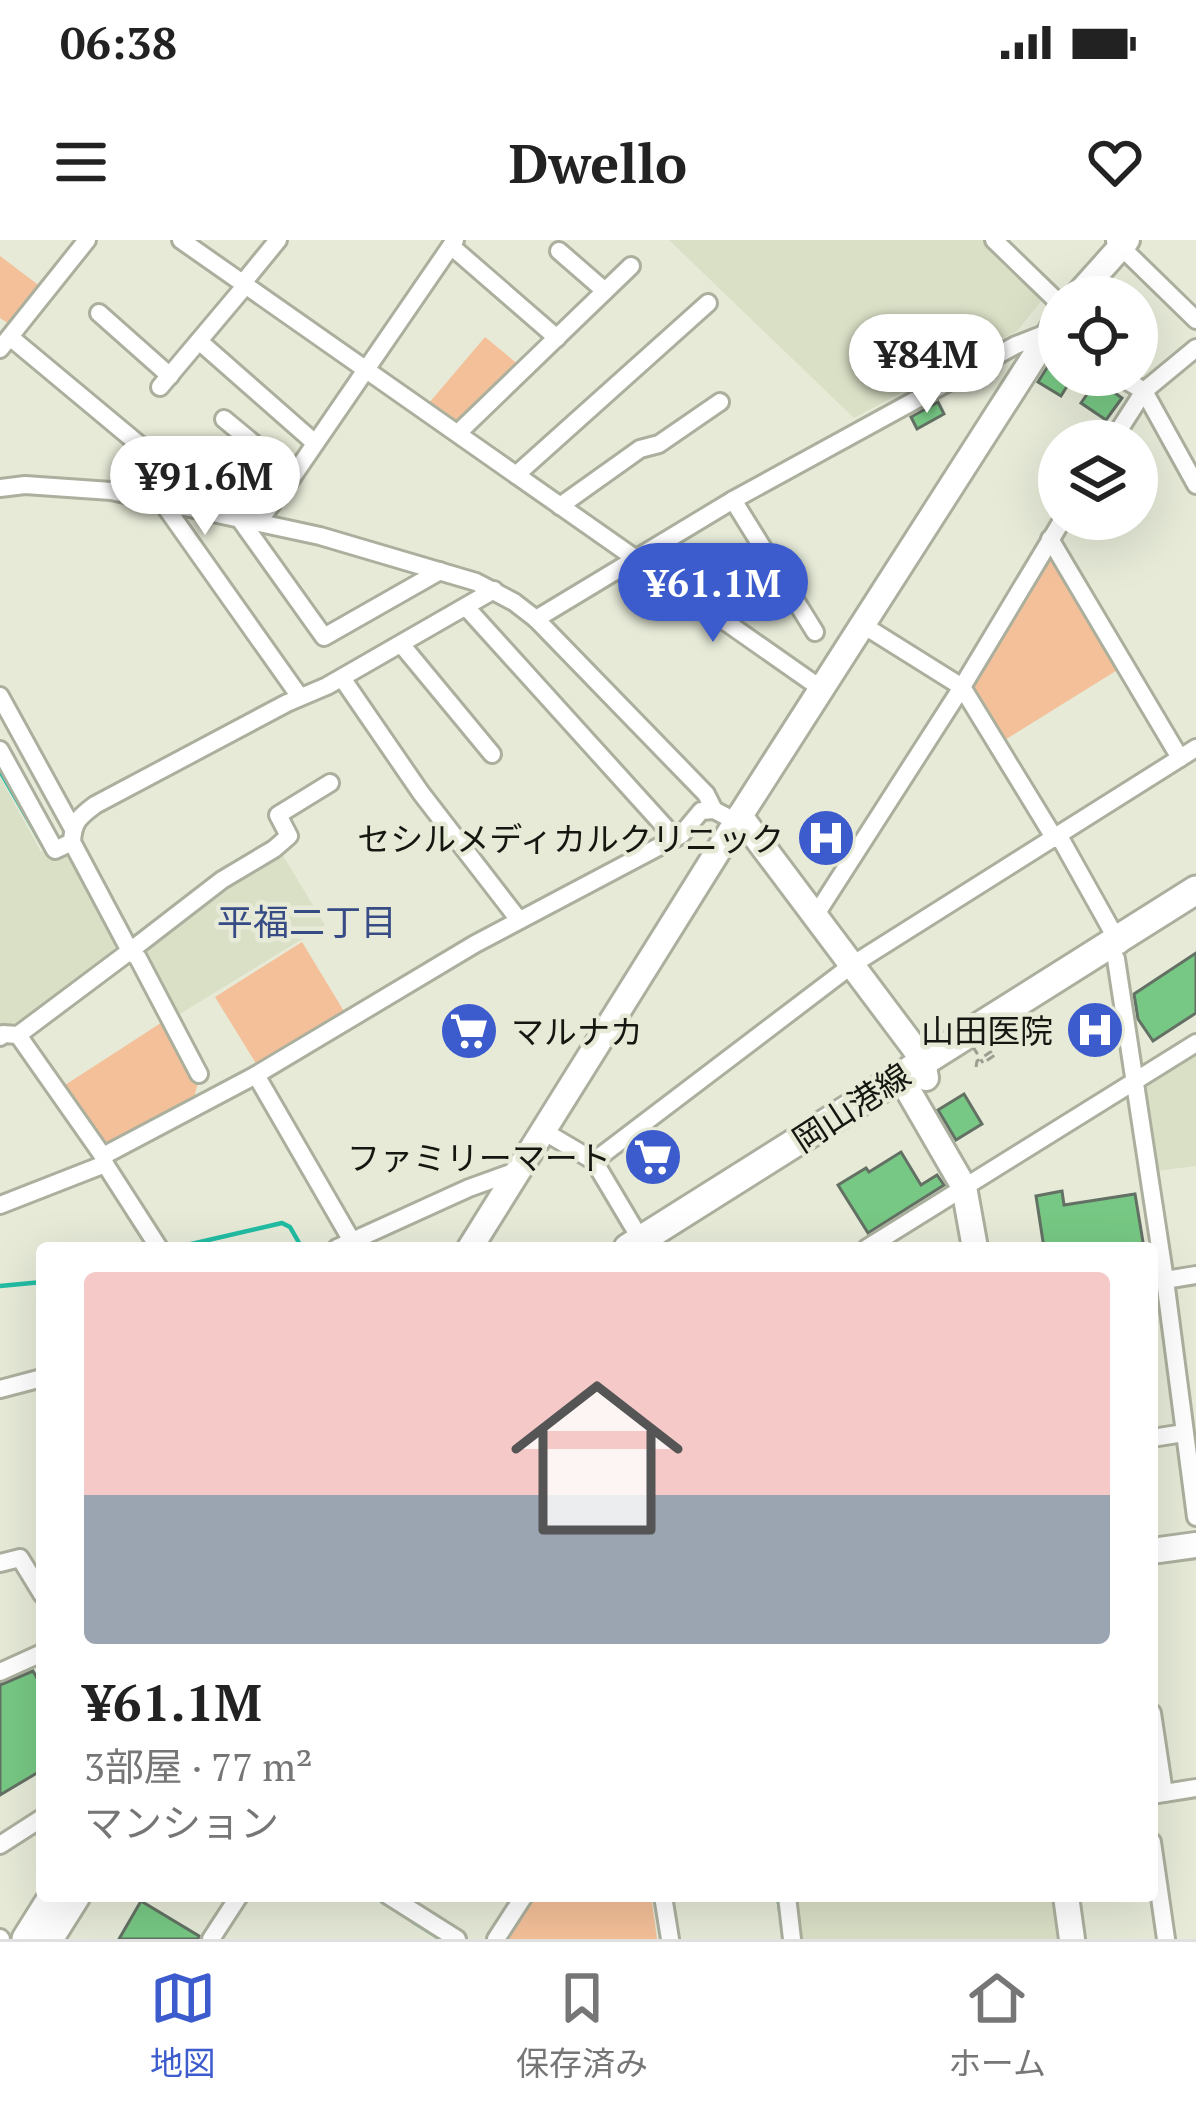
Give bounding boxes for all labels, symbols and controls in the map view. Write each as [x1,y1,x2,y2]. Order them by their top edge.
text: 06:38 [60,12,177,72]
text: Dwello [509,127,687,198]
icon: menu [48,129,114,195]
icon: heart [1082,129,1148,195]
map controls [1038,276,1158,540]
button: locate [1038,276,1158,396]
pin: ¥84M [856,314,998,416]
text: ¥84M [876,327,978,379]
button: layers [1038,420,1158,540]
pin: ¥91.6M [107,436,303,538]
text: ¥91.6M [137,449,273,501]
pin: ¥61.1M [615,543,811,645]
text: ¥61.1M [645,556,781,608]
hospital icon: セシルメディカルクリニック [795,807,857,869]
place label: セシルメディカルクリニック [357,817,784,860]
district label: 平福二丁目 [217,898,397,945]
hospital icon: 山田医院 [1064,999,1126,1061]
supermarket icon: マルナカ [438,1000,500,1062]
place label: 山田医院 [921,1009,1053,1052]
place label: マルナカ [511,1010,643,1053]
street label: 岡山港線 [784,1053,918,1161]
supermarket icon: ファミリーマート [622,1126,684,1188]
place label: ファミリーマート [347,1136,611,1179]
icon: home [489,1350,705,1566]
text: ¥61.1M [84,1668,262,1736]
text: 3部屋 · 77 m² [84,1740,313,1792]
text: マンション [84,1796,279,1848]
tab: 地図 [150,1965,216,2085]
tab: 保存済み [516,1965,648,2085]
tab: ホーム [948,1965,1046,2085]

